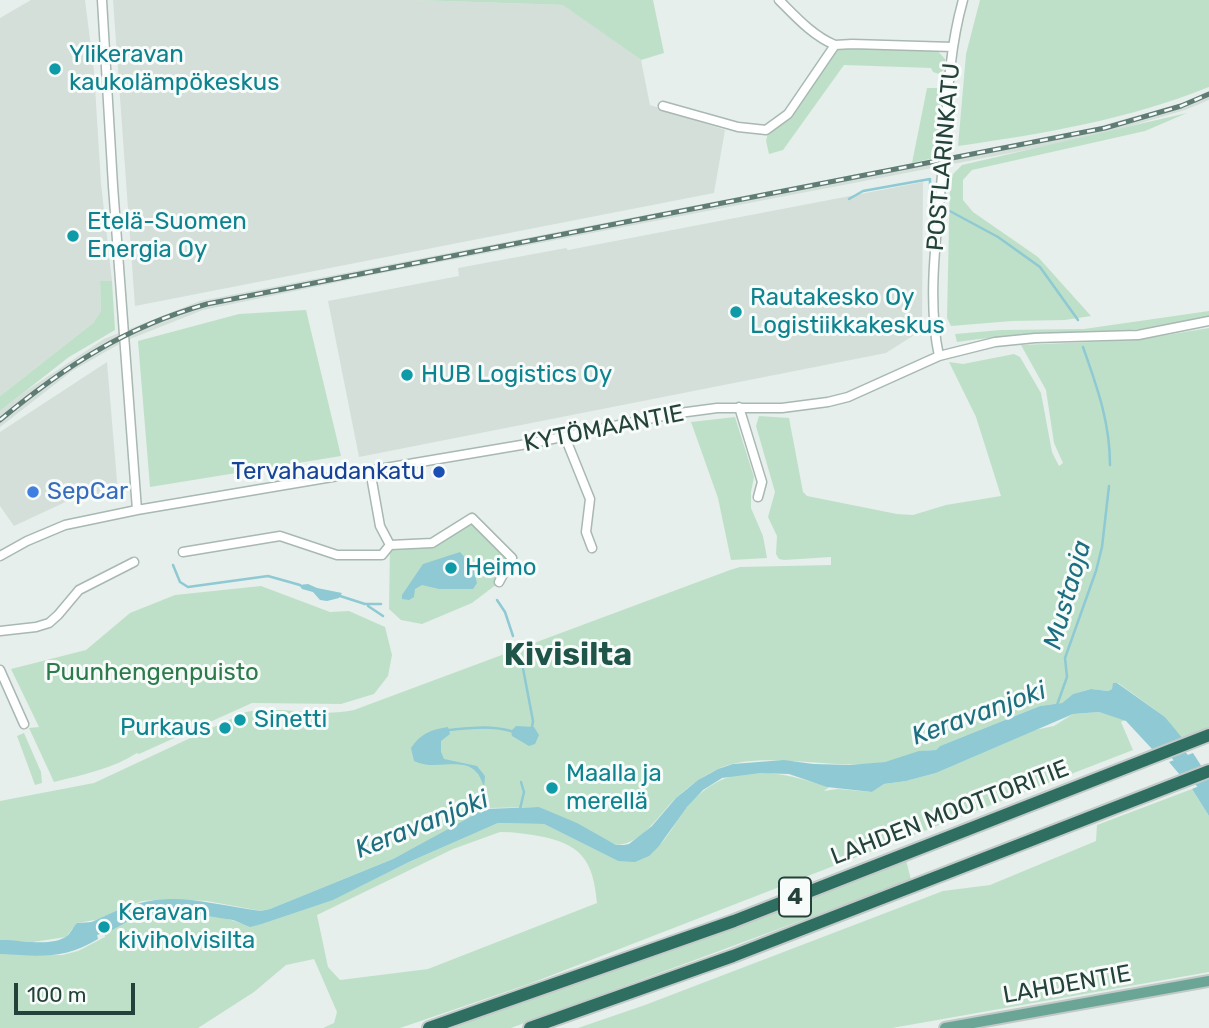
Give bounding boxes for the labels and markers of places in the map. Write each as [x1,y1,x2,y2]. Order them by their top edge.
place label: Ylikeravan kaukolämpökeskus [69,41,279,97]
marker: Ylikeravan kaukolämpökeskus [47,61,63,77]
place label: Etelä-Suomen Energia Oy [87,208,247,264]
marker: Etelä-Suomen Energia Oy [65,228,81,244]
place label: Rautakesko Oy Logistiikkakeskus [750,284,945,340]
marker: Rautakesko Oy Logistiikkakeskus [728,304,744,320]
place label: HUB Logistics Oy [421,361,612,389]
marker: HUB Logistics Oy [399,367,415,383]
place label: Tervahaudankatu [231,458,425,486]
marker: Tervahaudankatu [431,464,447,480]
place label: SepCar [47,478,128,506]
marker: SepCar [25,484,41,500]
place label: Heimo [465,554,536,582]
marker: Heimo [443,560,459,576]
place label: Sinetti [254,706,327,734]
marker: Sinetti [232,712,248,728]
place label: Purkaus [120,714,211,742]
marker: Purkaus [217,720,233,736]
place label: Maalla ja merellä [566,760,662,816]
marker: Maalla ja merellä [544,780,560,796]
place label: Keravan kiviholvisilta [118,899,255,955]
marker: Keravan kiviholvisilta [96,919,112,935]

